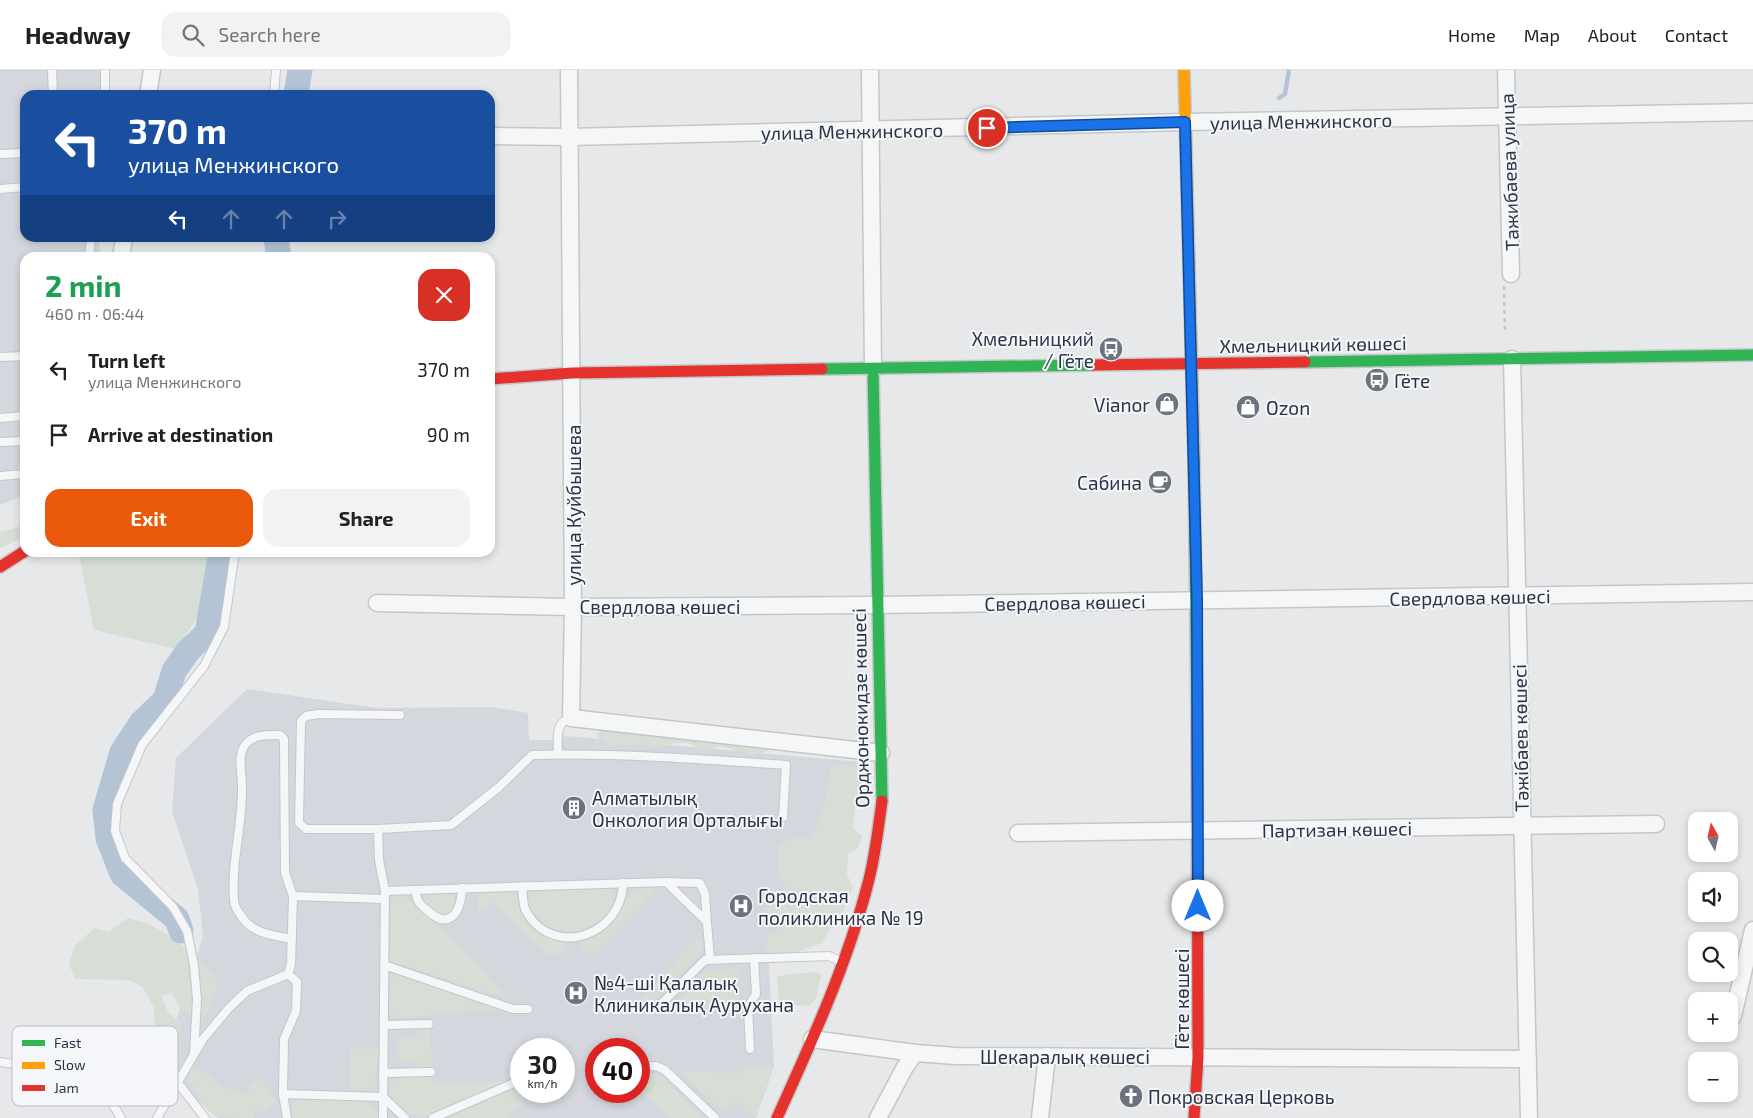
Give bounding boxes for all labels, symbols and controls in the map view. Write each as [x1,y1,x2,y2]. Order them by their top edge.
search box [161,12,511,57]
text: Headway [25,20,131,49]
icon: search [179,21,207,49]
text: Search here [219,23,321,46]
text: Home [1448,24,1496,46]
text: Map [1524,24,1560,46]
text: About [1588,24,1637,46]
text: Contact [1665,24,1728,46]
street label: Тажибаева улица [1495,93,1524,251]
pin [966,107,1008,149]
street label: улица Менжинского [1210,108,1392,135]
text: 370 m [128,109,227,151]
icon: left [45,110,110,175]
icon: arrive [973,114,1001,142]
street label: улица Менжинского [761,118,943,145]
text: улица Менжинского [128,151,339,177]
icon: left [164,205,192,233]
icon: ahead [217,205,245,233]
icon: ahead [270,205,298,233]
icon: right [323,205,351,233]
text: 2 min [45,267,122,303]
button: close [418,269,470,321]
text: 460 m · 06:44 [45,304,144,323]
place label: Хмельницкий / Гёте [971,327,1094,372]
street label: Хмельницкий көшесі [1219,331,1407,357]
bus stop icon: Хмельницкий / Гёте [1098,336,1124,362]
text: Turn left [88,349,165,372]
icon: left [45,356,73,384]
text: 370 m [417,358,470,381]
bus stop icon: Гёте [1364,367,1390,393]
place label: Гёте [1394,369,1430,392]
text: улица Менжинского [88,372,241,391]
shop icon: Vianor [1154,391,1180,417]
place label: Vianor [1094,393,1150,416]
shop icon: Ozon [1235,394,1261,420]
place label: Ozon [1266,396,1310,419]
icon: arrive [45,421,73,449]
text: Arrive at destination [88,423,273,446]
text: 90 m [427,423,470,446]
street label: улица Куйбышева [562,425,586,585]
cafe icon: Сабина [1147,469,1173,495]
place label: Сабина [1077,471,1142,494]
button: Exit [45,489,253,547]
button: Share [263,489,470,547]
street label: Свердлова көшесі [1389,584,1551,610]
street label: Свердлова көшесі [984,589,1146,615]
street label: Свердлова көшесі [579,595,741,618]
street label: Орджонокидзе көшесі [847,608,873,808]
street label: Тәжібаев көшесі [1507,664,1533,812]
place label: Алматылық Онкология Орталығы [592,786,783,831]
building icon: Алматылық Онкология Орталығы [561,795,587,821]
north arrow [1688,812,1738,862]
map controls [1688,812,1738,1102]
street label: Партизан көшесі [1262,816,1412,842]
button: sound [1688,872,1738,922]
position arrow [1171,879,1223,931]
place label: Городская поликлиника № 19 [758,884,924,929]
hospital icon: Городская поликлиника № 19 [728,893,754,919]
button: search [1688,932,1738,982]
street label: Гёте көшесі [1170,949,1193,1050]
place label: №4-ші Қалалық Клиникалық Аурухана [594,971,794,1017]
hospital icon: №4-ші Қалалық Клиникалық Аурухана [563,980,589,1006]
button: + [1688,992,1738,1042]
legend [12,1026,178,1106]
text: Fast [54,1034,81,1051]
speed limit sign: 40 [585,1038,650,1103]
street label: Шекаралық көшесі [980,1045,1150,1068]
text: 30 [528,1049,557,1079]
button: − [1688,1052,1738,1102]
text: Slow [54,1056,86,1073]
text: km/h [528,1076,557,1090]
text: Jam [54,1079,79,1096]
church icon: Покровская Церковь [1118,1083,1144,1109]
place label: Покровская Церковь [1148,1085,1335,1108]

